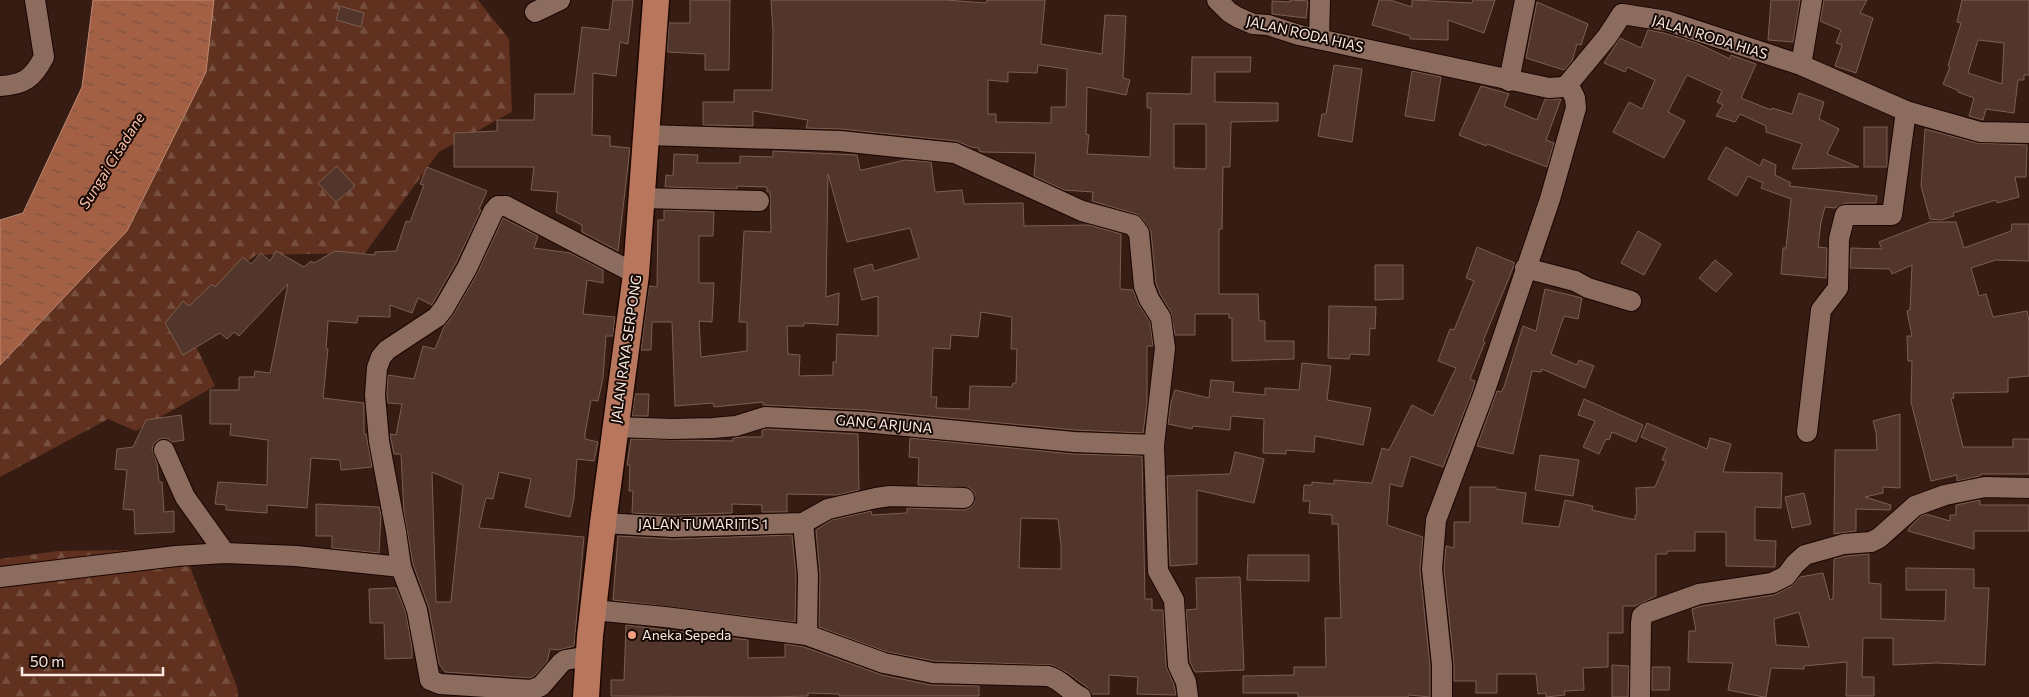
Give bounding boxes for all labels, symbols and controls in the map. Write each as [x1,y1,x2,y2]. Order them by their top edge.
street label: JALAN RODA HIAS [1650,11,1770,62]
street label: JALAN RODA HIAS [1245,12,1365,55]
water label: Sungai Cisadane [74,109,148,212]
street label: JALAN RAYA SERPONG [607,274,644,424]
street label: GANG ARJUNA [835,411,933,436]
street label: JALAN TUMARITIS 1 [638,515,768,532]
place label: Aneka Sepeda [642,626,731,643]
marker: Aneka Sepeda [626,629,638,641]
scale bar [22,644,164,676]
text: 50 m [30,652,64,670]

